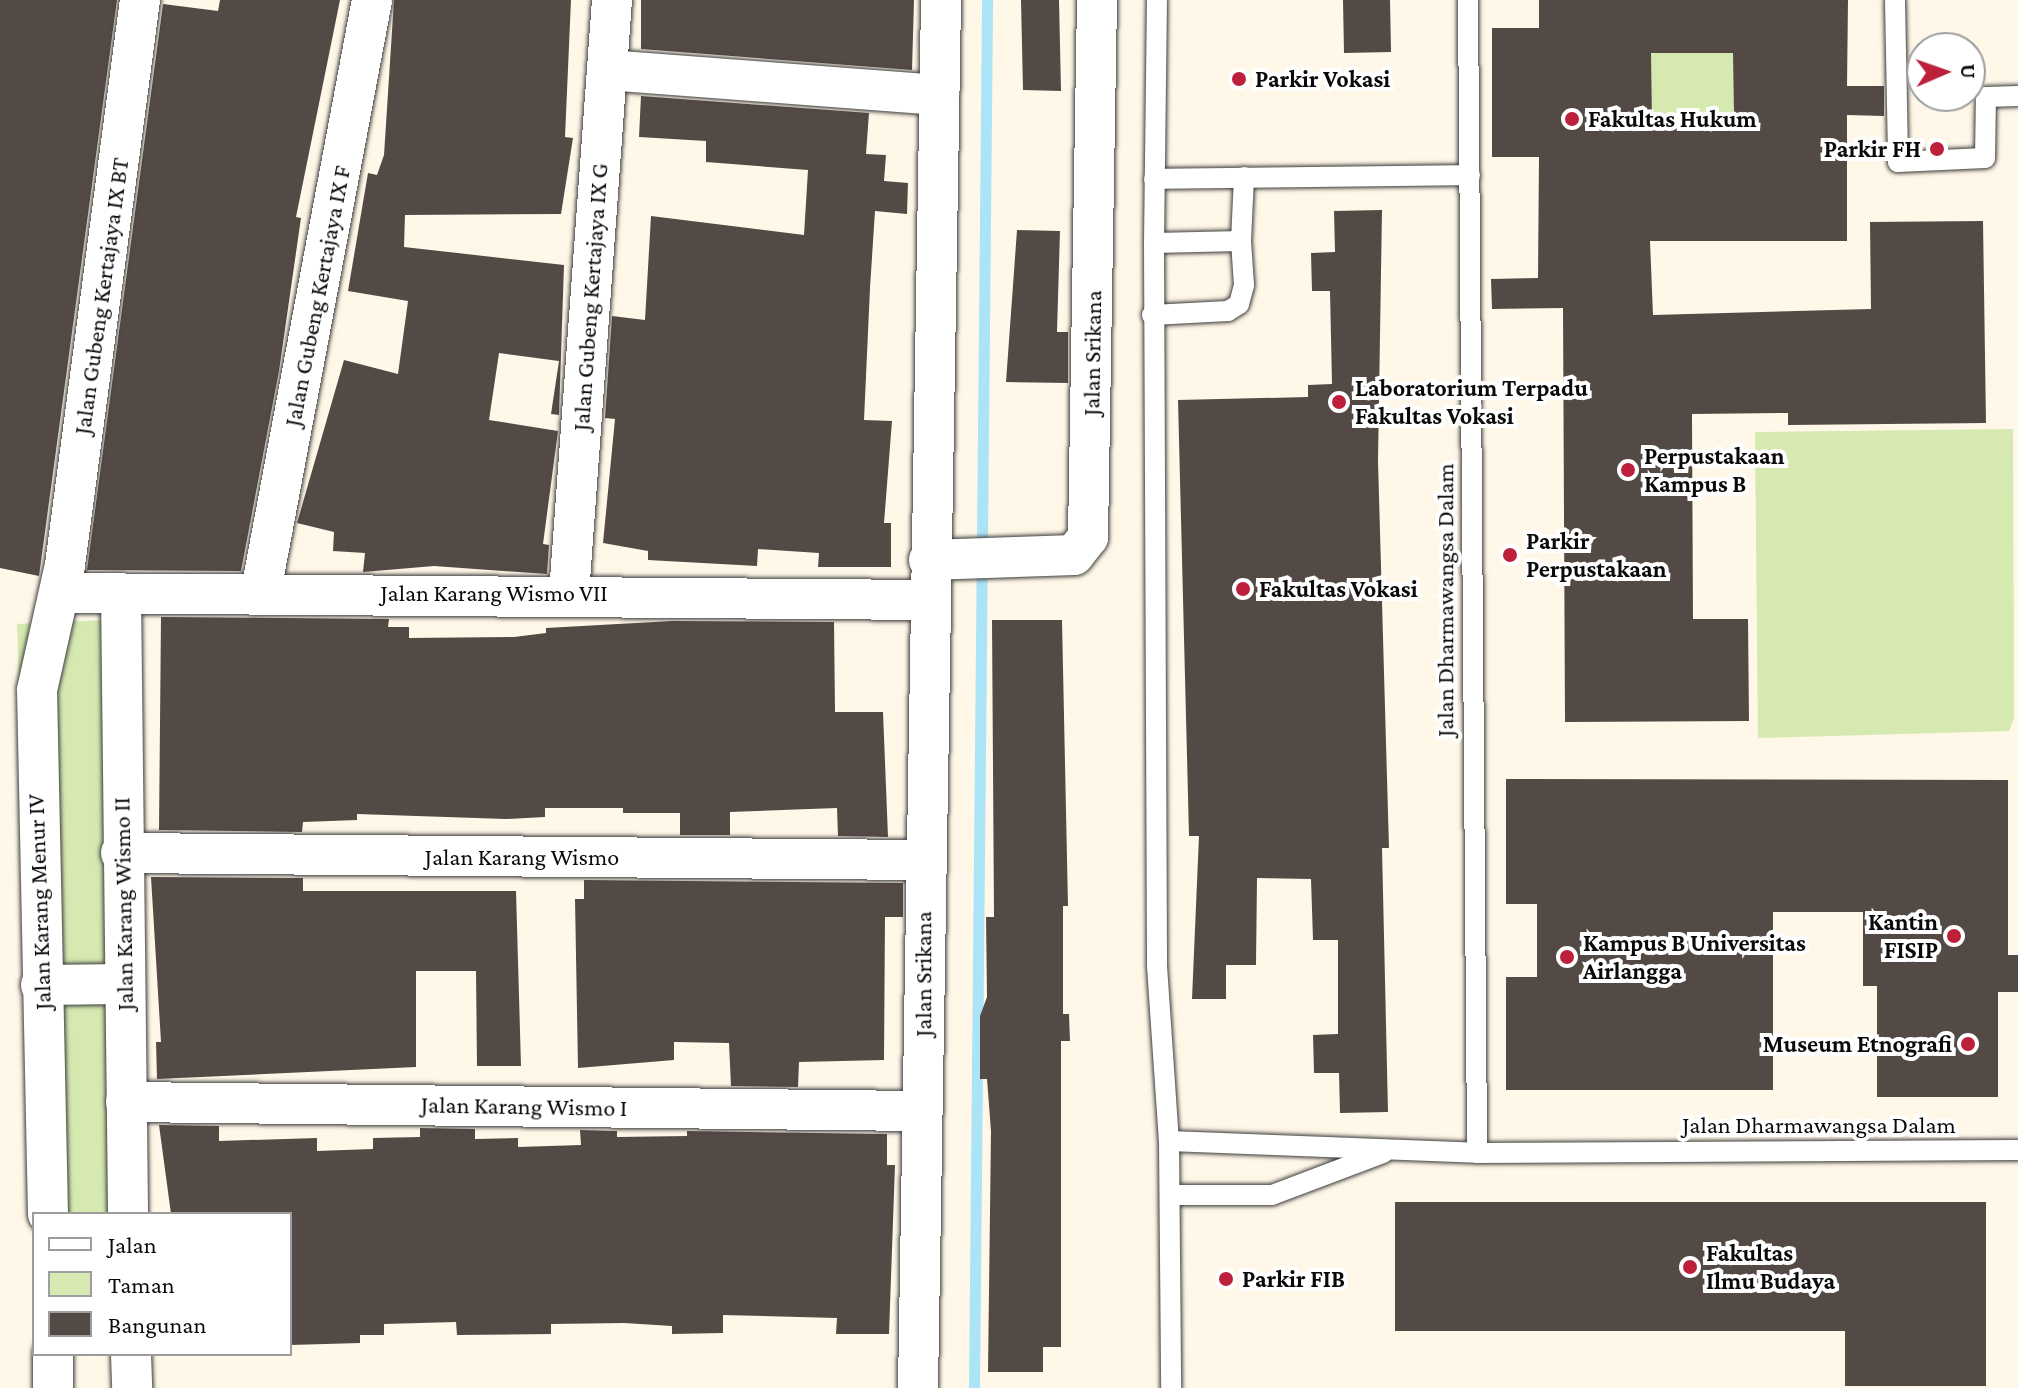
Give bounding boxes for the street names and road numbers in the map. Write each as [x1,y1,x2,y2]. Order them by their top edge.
street label: Jalan Gubeng Kertajaya IX BT [67,156,135,436]
street label: Jalan Gubeng Kertajaya IX G [566,162,614,432]
street label: Jalan Gubeng Kertajaya IX F [278,163,356,429]
street label: Jalan Srikana [1077,290,1107,416]
street label: Jalan Dharmawangsa Dalam [1431,463,1459,737]
street label: Jalan Karang Wismo VII [380,579,608,607]
street label: Jalan Karang Menur IV [21,794,57,1010]
street label: Jalan Karang Wismo II [107,797,139,1011]
street label: Jalan Karang Wismo [425,843,619,871]
street label: Jalan Srikana [909,911,937,1037]
street label: Jalan Karang Wismo I [421,1090,627,1122]
street label: Jalan Dharmawangsa Dalam [1682,1111,1956,1139]

